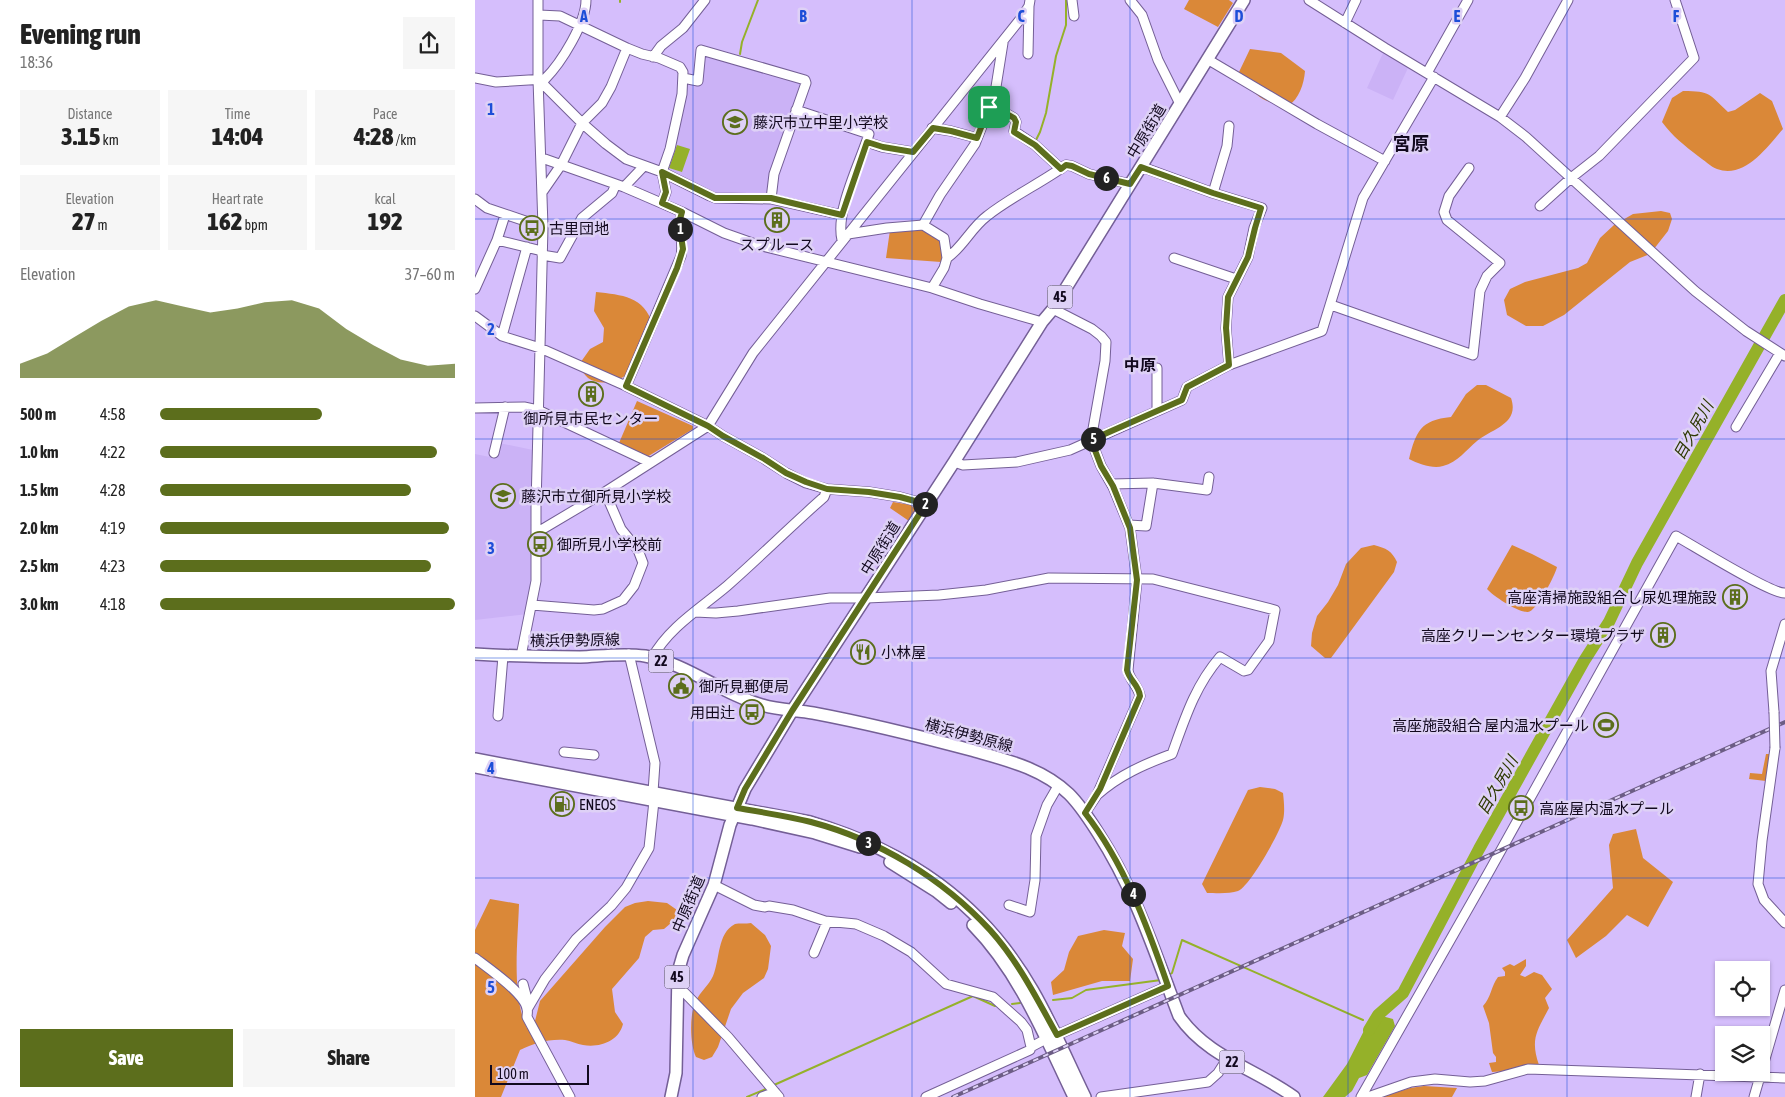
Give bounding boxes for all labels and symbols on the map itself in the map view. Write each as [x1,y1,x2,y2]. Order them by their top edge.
text: A [579,7,588,25]
text: B [799,7,807,25]
text: C [1017,7,1025,25]
text: D [1235,7,1244,25]
text: E [1454,7,1461,25]
text: F [1673,7,1680,25]
pin [968,86,1010,128]
text: 1 [487,100,495,118]
street label: 中原街道 [1123,101,1169,161]
school or university icon: 藤沢市立中里小学校 [722,109,748,135]
place label: 藤沢市立中里小学校 [753,114,888,131]
district label: 宮原 [1393,133,1429,154]
pin: 6 [1093,166,1119,190]
building icon: スプルース [764,207,790,233]
bus stop icon: 古里団地 [519,215,545,241]
pin: 1 [667,216,693,242]
place label: 古里団地 [549,220,609,237]
place label: スプルース [740,236,814,253]
road number: 45 [1047,286,1073,308]
text: 2 [487,320,495,338]
district label: 中原 [1124,356,1156,374]
building icon: 御所見市民センター [578,381,604,407]
water label: 目久尻川 [1670,396,1717,462]
place label: 御所見市民センター [523,410,659,427]
pin: 5 [1081,426,1105,452]
school or university icon: 藤沢市立御所見小学校 [490,483,516,509]
place label: 藤沢市立御所見小学校 [521,488,671,505]
pin: 2 [913,492,937,516]
street label: 中原街道 [857,518,903,578]
bus stop icon: 御所見小学校前 [527,531,553,557]
place label: 御所見小学校前 [557,536,662,553]
text: 3 [487,539,495,557]
building icon: 高座清掃施設組合し尿処理施設 [1722,584,1748,610]
place label: 高座清掃施設組合し尿処理施設 [1507,589,1717,606]
building icon: 高座クリーンセンター環境プラザ [1650,622,1676,648]
place label: 高座クリーンセンター環境プラザ [1421,627,1645,644]
street label: 横浜伊勢原線 [530,631,620,649]
restaurant icon: 小林屋 [850,639,876,665]
place label: 小林屋 [881,644,926,661]
road number: 22 [649,649,673,672]
public building icon: 御所見郵便局 [668,673,694,699]
place label: 御所見郵便局 [699,678,789,695]
bus stop icon: 用田辻 [739,699,765,725]
place label: 用田辻 [690,704,735,721]
sports icon: 高座施設組合 屋内温水プール [1593,712,1619,738]
street label: 横浜伊勢原線 [923,715,1015,755]
place label: 高座施設組合 屋内温水プール [1392,717,1589,734]
water label: 目久尻川 [1473,751,1522,817]
text: 4 [486,759,495,777]
fuel station icon: ENEOS [549,791,575,817]
bus stop icon: 高座屋内温水プール [1508,795,1534,821]
place label: ENEOS [579,796,616,813]
place label: 高座屋内温水プール [1539,800,1674,817]
pin: 3 [855,830,881,856]
street label: 中原街道 [668,873,708,935]
pin: 4 [1121,882,1145,906]
road number: 45 [665,966,689,989]
text: 5 [487,978,495,996]
road number: 22 [1219,1050,1245,1074]
scale bar [490,1062,589,1085]

